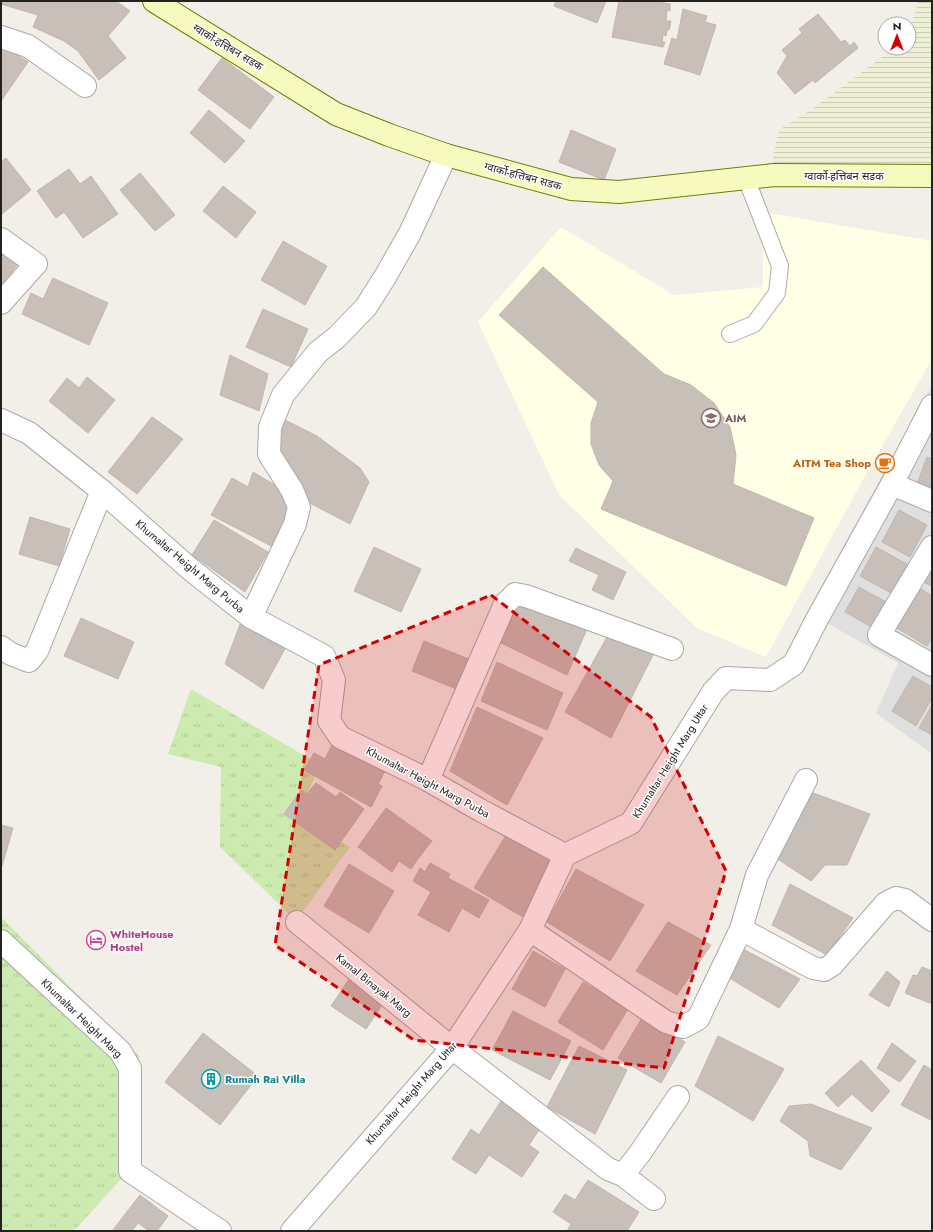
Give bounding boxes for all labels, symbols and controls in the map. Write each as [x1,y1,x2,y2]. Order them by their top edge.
north arrow [877,16,917,56]
text: N [893,18,901,34]
street label: ग्वार्को-हत्तिबन सडक [190,20,267,75]
street label: ग्वार्को-हत्तिबन सडक [483,158,564,194]
street label: ग्वार्को-हत्तिबन सडक [804,168,884,184]
school or university icon: AIM [700,407,722,429]
place label: AIM [724,410,747,426]
cafe icon: AITM Tea Shop [874,452,896,474]
place label: AITM Tea Shop [792,455,871,471]
street label: Khumaltar Height Marg Purba [132,516,248,616]
street label: Khumaltar Height Marg Uttar [628,701,712,821]
street label: Khumaltar Height Marg Purba [363,743,493,821]
place label: WhiteHouse Hostel [110,926,174,955]
hotel icon: WhiteHouse Hostel [85,929,107,951]
street label: Kamal Binayak Marg [333,949,415,1021]
street label: Khumaltar Height Marg [38,975,126,1061]
street label: Khumaltar Height Marg Uttar [362,1038,461,1148]
building icon: Rumah Rai Villa [200,1068,222,1090]
place label: Rumah Rai Villa [225,1071,305,1087]

